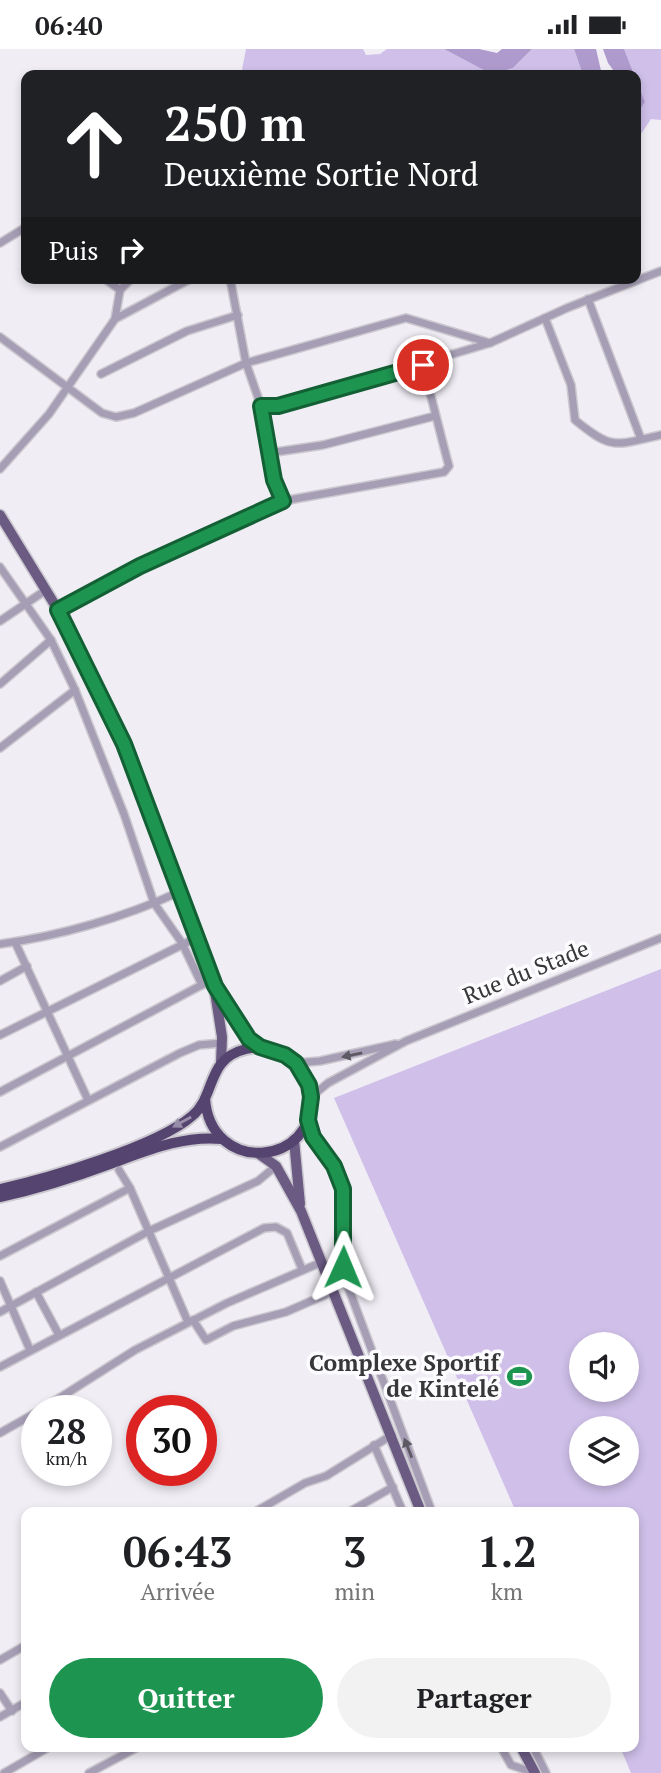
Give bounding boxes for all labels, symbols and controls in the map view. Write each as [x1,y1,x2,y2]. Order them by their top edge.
text: 06:40 [35,8,103,42]
text: 250 m [164,90,306,155]
icon: ahead [49,98,140,189]
text: Deuxième Sortie Nord [164,153,479,195]
icon: right [112,231,150,269]
text: Puis [49,233,98,267]
pin [393,335,453,395]
icon: arrive [404,346,442,384]
street label: Rue du Stade [458,932,593,1011]
one-way arrow [341,1049,363,1060]
one-way arrow [172,1116,191,1128]
position arrow [306,1230,380,1304]
map controls [569,1332,639,1486]
button: sound [569,1332,639,1402]
place label: Complexe Sportif de Kintelé [309,1347,501,1404]
sports icon: Complexe Sportif de Kintelé [505,1362,533,1390]
speed limit sign: 30 [126,1395,217,1486]
text: 28 [47,1408,86,1454]
button: layers [569,1416,639,1486]
one-way arrow [402,1438,413,1459]
text: km/h [46,1446,87,1470]
text: 06:43 [123,1523,232,1579]
text: 3 [343,1523,367,1579]
text: 1.2 [477,1523,537,1579]
text: Arrivée [140,1576,215,1607]
text: min [334,1576,375,1607]
text: km [491,1576,523,1607]
button: Quitter [49,1658,323,1738]
button: Partager [337,1658,611,1738]

